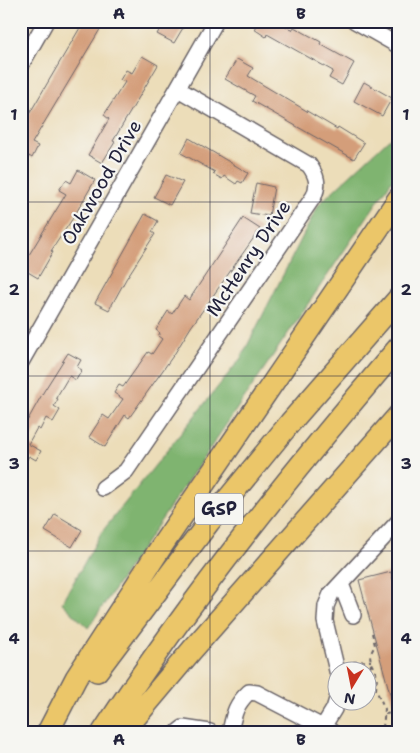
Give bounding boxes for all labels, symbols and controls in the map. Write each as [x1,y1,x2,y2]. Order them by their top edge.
text: A [113,3,125,24]
text: B [296,3,306,24]
text: 1 [10,104,18,125]
text: 1 [402,104,410,125]
street label: Oakwood Drive [55,115,147,249]
street label: McHenry Drive [200,195,297,321]
text: 2 [8,279,20,300]
text: 2 [400,279,412,300]
text: 3 [8,453,20,474]
text: 3 [400,453,412,474]
road number: GSP [195,494,243,524]
text: 4 [8,628,20,649]
text: 4 [400,628,412,649]
north arrow [328,660,378,710]
text: N [343,689,357,709]
text: A [113,729,125,750]
text: B [296,729,306,750]

